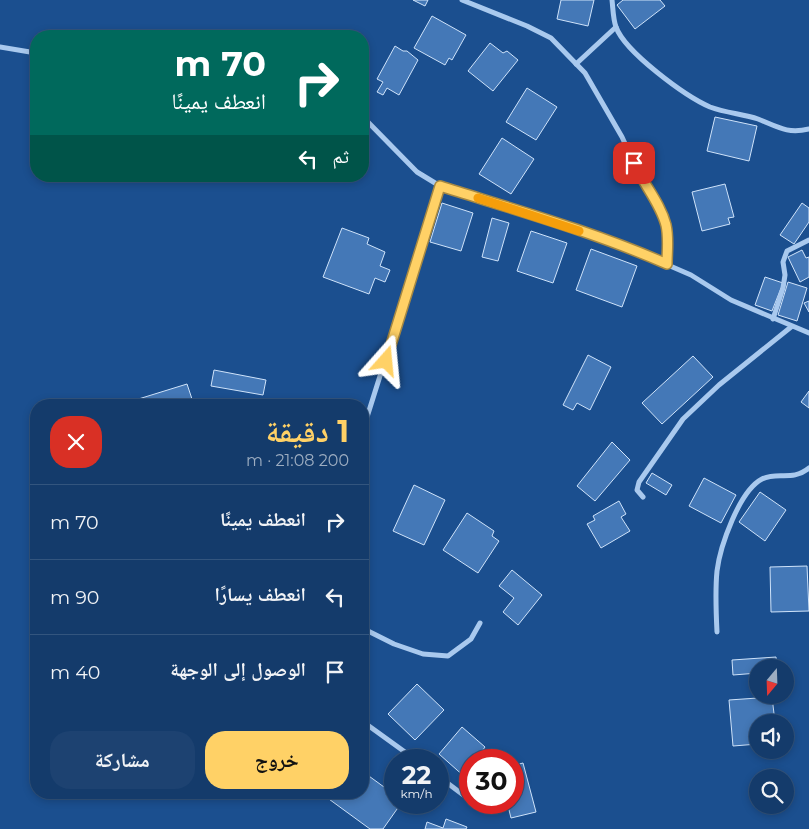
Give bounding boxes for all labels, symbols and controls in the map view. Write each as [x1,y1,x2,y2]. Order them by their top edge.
text: 70 m [175,42,266,85]
icon: right [284,50,349,115]
text: انعطف يمينًا [171,88,266,115]
pin [613,142,655,184]
icon: left [294,145,322,173]
text: ثم [332,145,349,168]
icon: arrive [620,149,648,177]
position arrow [359,334,411,386]
text: 1 دقيقة [266,413,349,450]
button: close [50,416,102,468]
text: 200 m · 21:08 [246,451,349,470]
text: انعطف يمينًا [220,508,306,531]
icon: right [321,508,349,536]
text: 70 m [50,511,99,534]
text: انعطف يسارًا [214,583,306,606]
icon: left [321,583,349,611]
text: 90 m [50,586,99,609]
text: الوصول إلى الوجهة [170,658,306,681]
icon: arrive [321,658,349,686]
north arrow [749,659,794,704]
map controls [749,659,794,814]
text: 40 m [50,661,100,684]
button: sound [749,714,794,759]
button: مشاركة [50,731,195,789]
button: خروج [205,731,349,789]
speed limit sign: 30 [459,749,524,814]
text: 22 [402,760,431,790]
button: search [749,769,794,814]
text: km/h [400,786,433,801]

